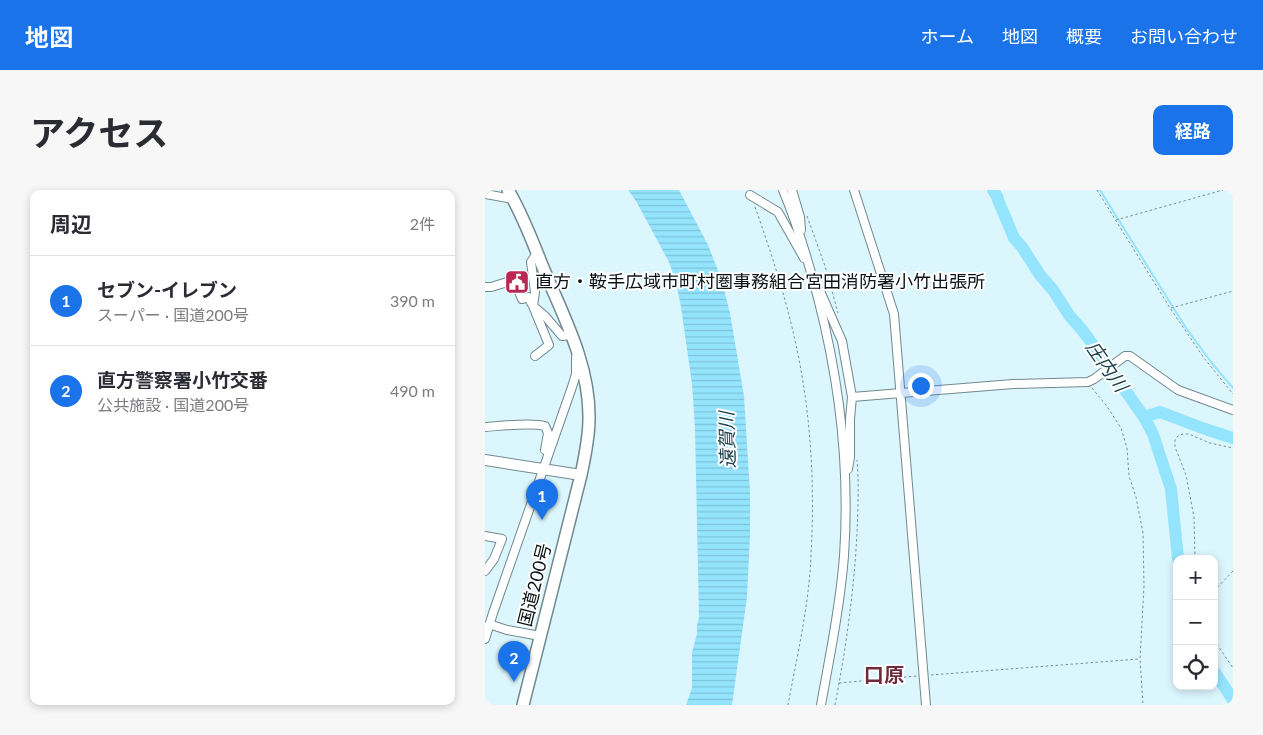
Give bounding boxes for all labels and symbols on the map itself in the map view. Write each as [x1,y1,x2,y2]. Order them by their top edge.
public building icon: 直方・鞍手広域市町村圏事務組合宮田消防署小竹出張所 [504,269,530,295]
place label: 直方・鞍手広域市町村圏事務組合宮田消防署小竹出張所 [535,270,985,292]
water label: 庄内川 [1082,336,1134,397]
your location [908,373,934,399]
water label: 遠賀川 [714,409,739,469]
pin: 1 [526,479,558,520]
street label: 国道200号 [513,541,555,629]
pin: 2 [498,641,530,682]
district label: 口原 [864,662,904,686]

